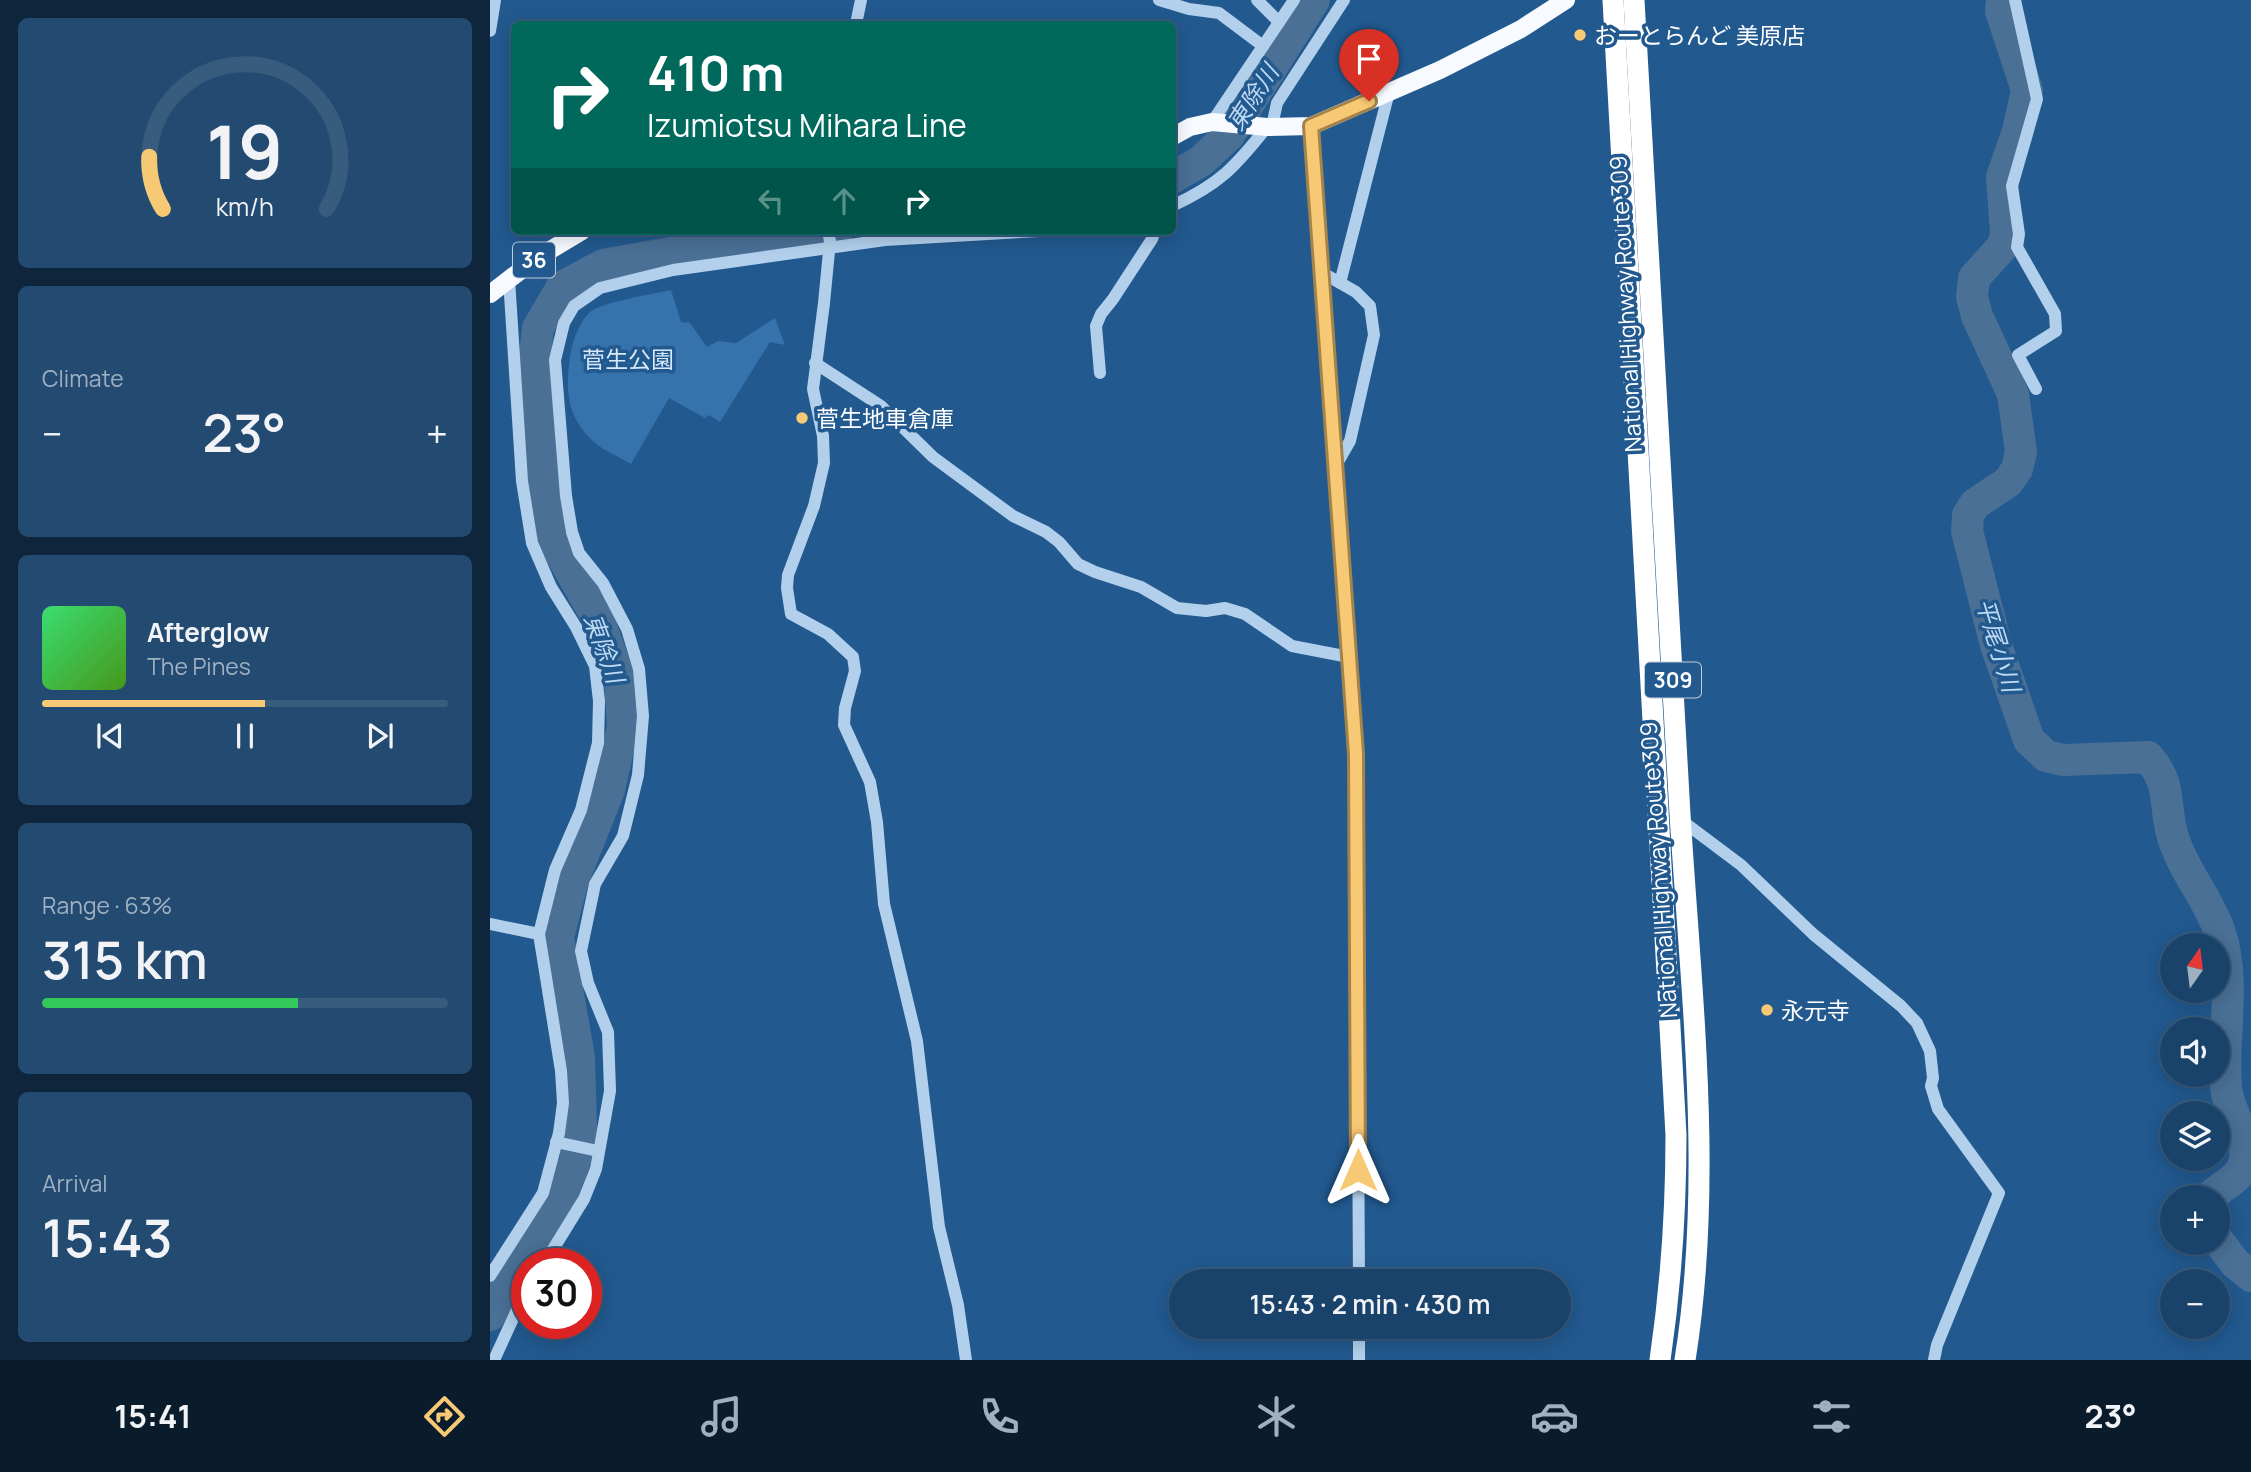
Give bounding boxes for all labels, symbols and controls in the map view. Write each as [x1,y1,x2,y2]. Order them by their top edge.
place label: おーとらんど 美原店 [1594,19,1805,51]
marker: おーとらんど 美原店 [1572,27,1588,43]
pin [1339,29,1399,101]
text: 410 m [647,39,784,106]
icon: arrive [1350,40,1388,78]
icon: right [532,49,623,140]
water label: 東除川 [1219,55,1287,136]
text: 19 [206,102,284,202]
text: Izumiotsu Mihara Line [647,103,967,147]
street label: National Highway Route 309 [1601,155,1649,453]
icon: left [752,182,790,220]
icon: ahead [825,182,863,220]
icon: right [898,182,936,220]
text: km/h [216,189,274,224]
road number: 36 [513,243,555,278]
park label: 菅生公園 [582,343,674,375]
text: Climate [42,362,124,394]
text: 23° [202,397,286,468]
place label: 菅生地車倉庫 [816,402,954,434]
text: − [42,407,63,459]
text: + [426,407,448,459]
marker: 菅生地車倉庫 [794,410,810,426]
water label: 平尾小川 [1969,594,2030,699]
water label: 東除川 [577,609,634,690]
text: Afterglow [147,614,269,650]
text: The Pines [147,650,251,682]
road number: 309 [1645,662,1701,698]
icon: previous [91,717,129,755]
icon: pause [226,717,264,755]
icon: next [361,717,399,755]
street label: National Highway Route 309 [1632,721,1684,1019]
text: Range · 63% [42,889,172,921]
text: 315 km [42,924,208,995]
north arrow [2160,933,2230,1003]
map controls [2160,933,2230,1339]
place label: 永元寺 [1781,994,1850,1026]
marker: 永元寺 [1759,1002,1775,1018]
button: sound [2160,1017,2230,1087]
button: layers [2160,1101,2230,1171]
position arrow [1321,1133,1395,1207]
text: Arrival [42,1167,108,1199]
button: + [2160,1185,2230,1255]
text: 15:43 [42,1202,172,1273]
speed limit sign: 30 [511,1248,602,1339]
button: − [2160,1269,2230,1339]
text: 15:43 · 2 min · 430 m [1250,1286,1490,1322]
icon: directions [420,1392,469,1441]
icon: music [697,1392,746,1441]
icon: phone [975,1392,1024,1441]
icon: climate [1252,1392,1301,1441]
icon: car [1530,1392,1579,1441]
icon: filters [1807,1392,1856,1441]
text: 15:41 [114,1394,191,1438]
text: 23° [2085,1394,2137,1438]

